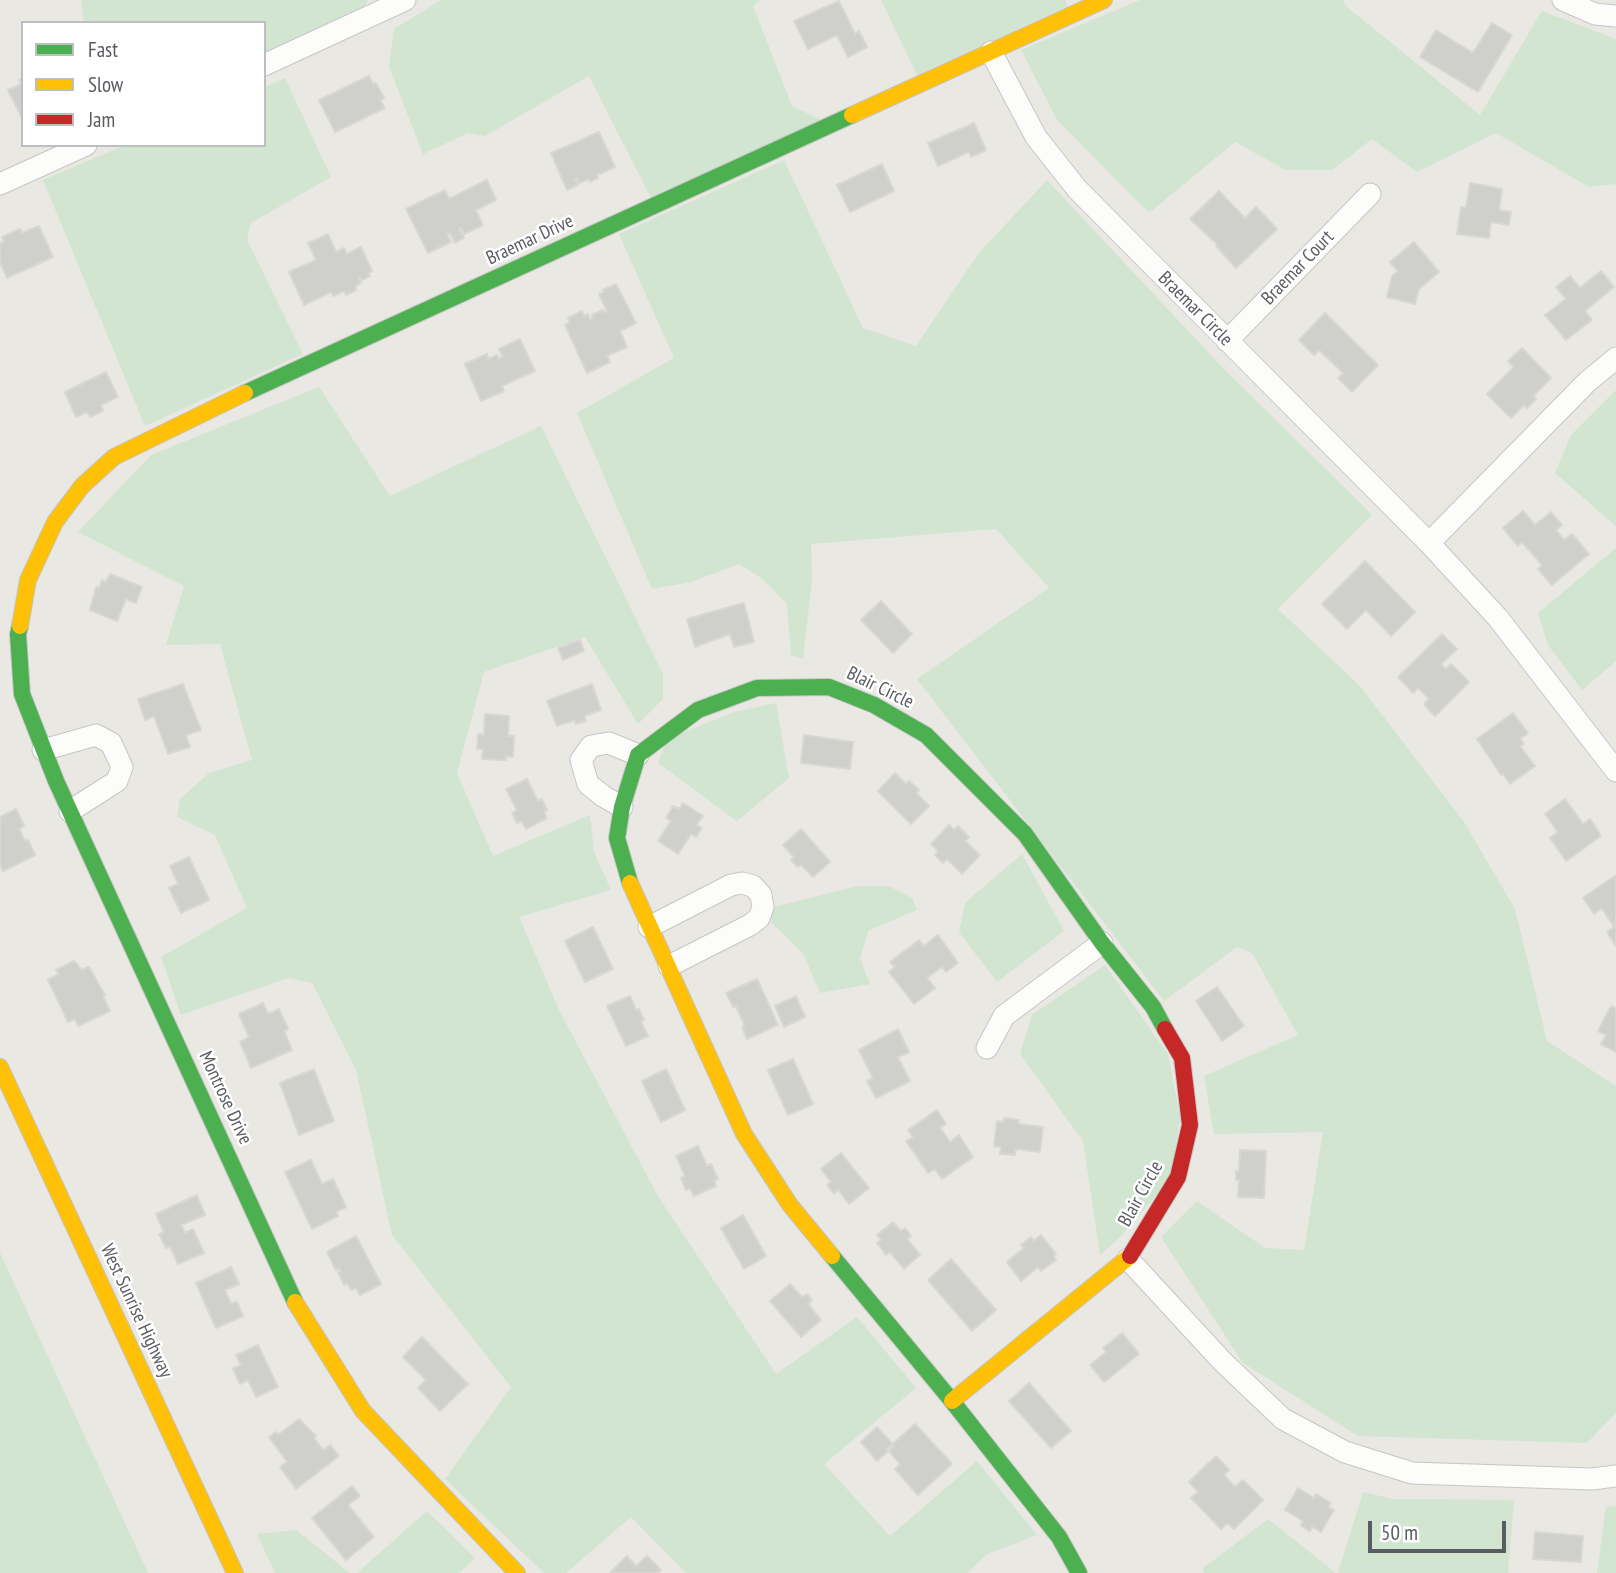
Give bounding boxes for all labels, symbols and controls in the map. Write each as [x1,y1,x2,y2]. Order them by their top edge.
legend [21,21,266,147]
text: Fast [88,36,118,63]
text: Slow [88,71,123,98]
text: Jam [88,106,115,133]
street label: Braemar Drive [483,210,577,270]
street label: Braemar Court [1257,226,1339,310]
street label: Braemar Circle [1153,267,1237,351]
street label: Blair Circle [843,662,917,714]
street label: Montrose Drive [194,1048,256,1148]
street label: Blair Circle [1114,1157,1168,1231]
street label: West Sunrise Highway [95,1241,177,1381]
scale bar [1371,1506,1509,1550]
text: 50 m [1381,1519,1418,1546]

